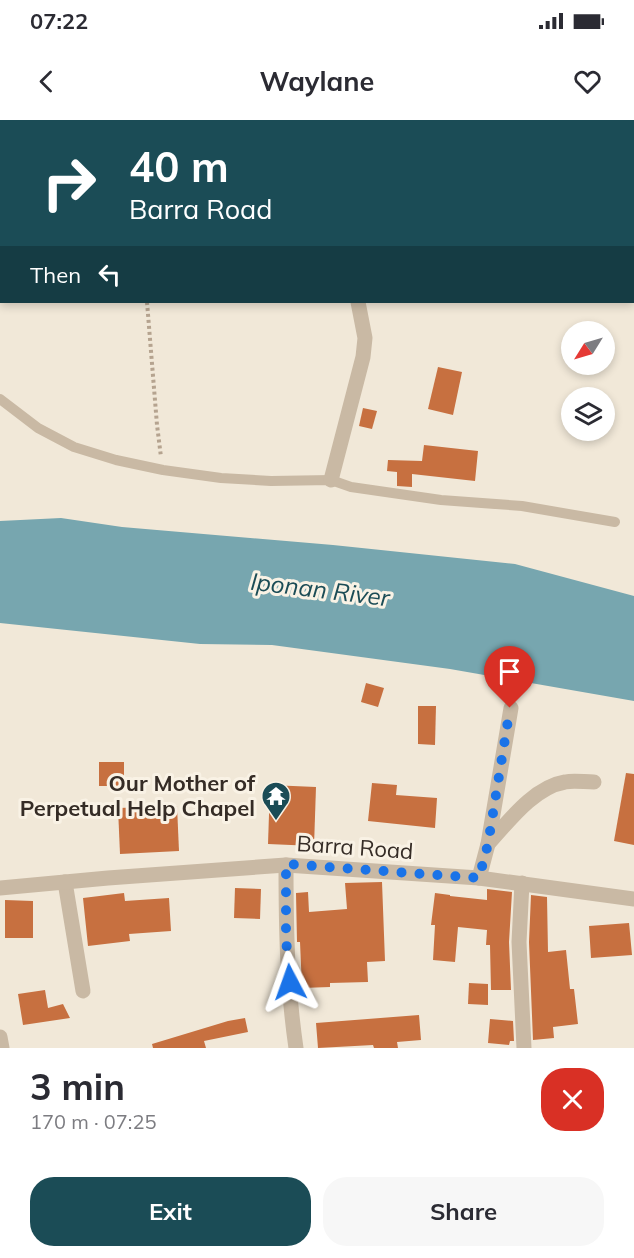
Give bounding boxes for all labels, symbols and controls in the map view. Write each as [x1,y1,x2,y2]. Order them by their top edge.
text: 07:22 [30,7,88,35]
text: Waylane [260,64,374,98]
icon: back [30,65,63,98]
icon: heart [571,65,604,98]
text: 40 m [129,140,229,193]
icon: right [30,144,108,222]
text: Barra Road [129,192,272,226]
icon: left [93,258,126,291]
text: Then [30,261,81,289]
north arrow [561,321,615,375]
map controls [561,321,615,441]
button: layers [561,387,615,441]
water label: Iponan River [249,566,393,613]
pin [484,646,535,708]
icon: arrive [493,655,526,688]
place label: Our Mother of Perpetual Help Chapel [20,769,256,822]
temple icon: Our Mother of Perpetual Help Chapel [260,780,292,822]
street label: Barra Road [296,829,414,865]
position arrow [258,950,322,1014]
text: 3 min [30,1064,125,1109]
button: close [541,1068,604,1131]
text: 170 m · 07:25 [30,1109,156,1134]
button: Exit [30,1177,311,1246]
button: Share [323,1177,604,1246]

